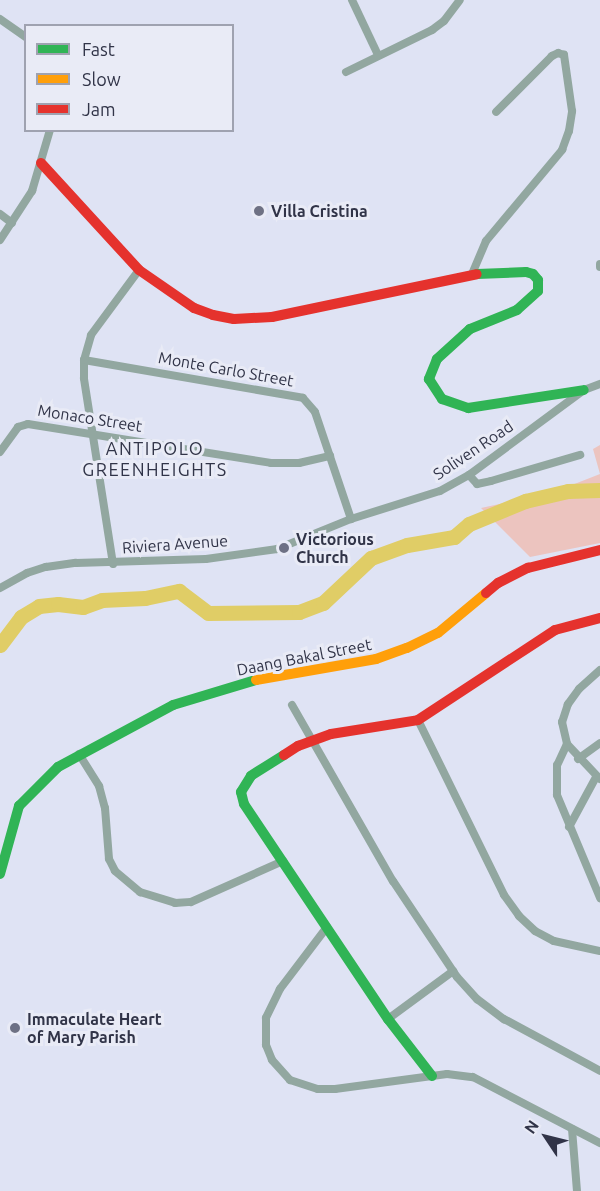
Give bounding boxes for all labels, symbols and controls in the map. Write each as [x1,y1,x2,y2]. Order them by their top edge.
legend [24,24,234,132]
text: Fast [82,39,115,59]
text: Slow [82,69,121,89]
text: Jam [82,99,116,119]
place label: Villa Cristina [271,201,368,221]
marker: Villa Cristina [252,204,266,218]
street label: Monte Carlo Street [157,348,295,390]
street label: Monaco Street [36,400,144,436]
street label: Soliven Road [429,416,517,484]
district label: ANTIPOLO GREENHEIGHTS [82,438,228,480]
place label: Victorious Church [296,529,374,567]
street label: Riviera Avenue [121,531,229,557]
marker: Victorious Church [277,541,291,555]
street label: Daang Bakal Street [235,635,373,679]
place label: Immaculate Heart of Mary Parish [27,1009,162,1047]
marker: Immaculate Heart of Mary Parish [8,1021,22,1035]
north arrow [516,1107,576,1167]
text: N [520,1117,542,1137]

